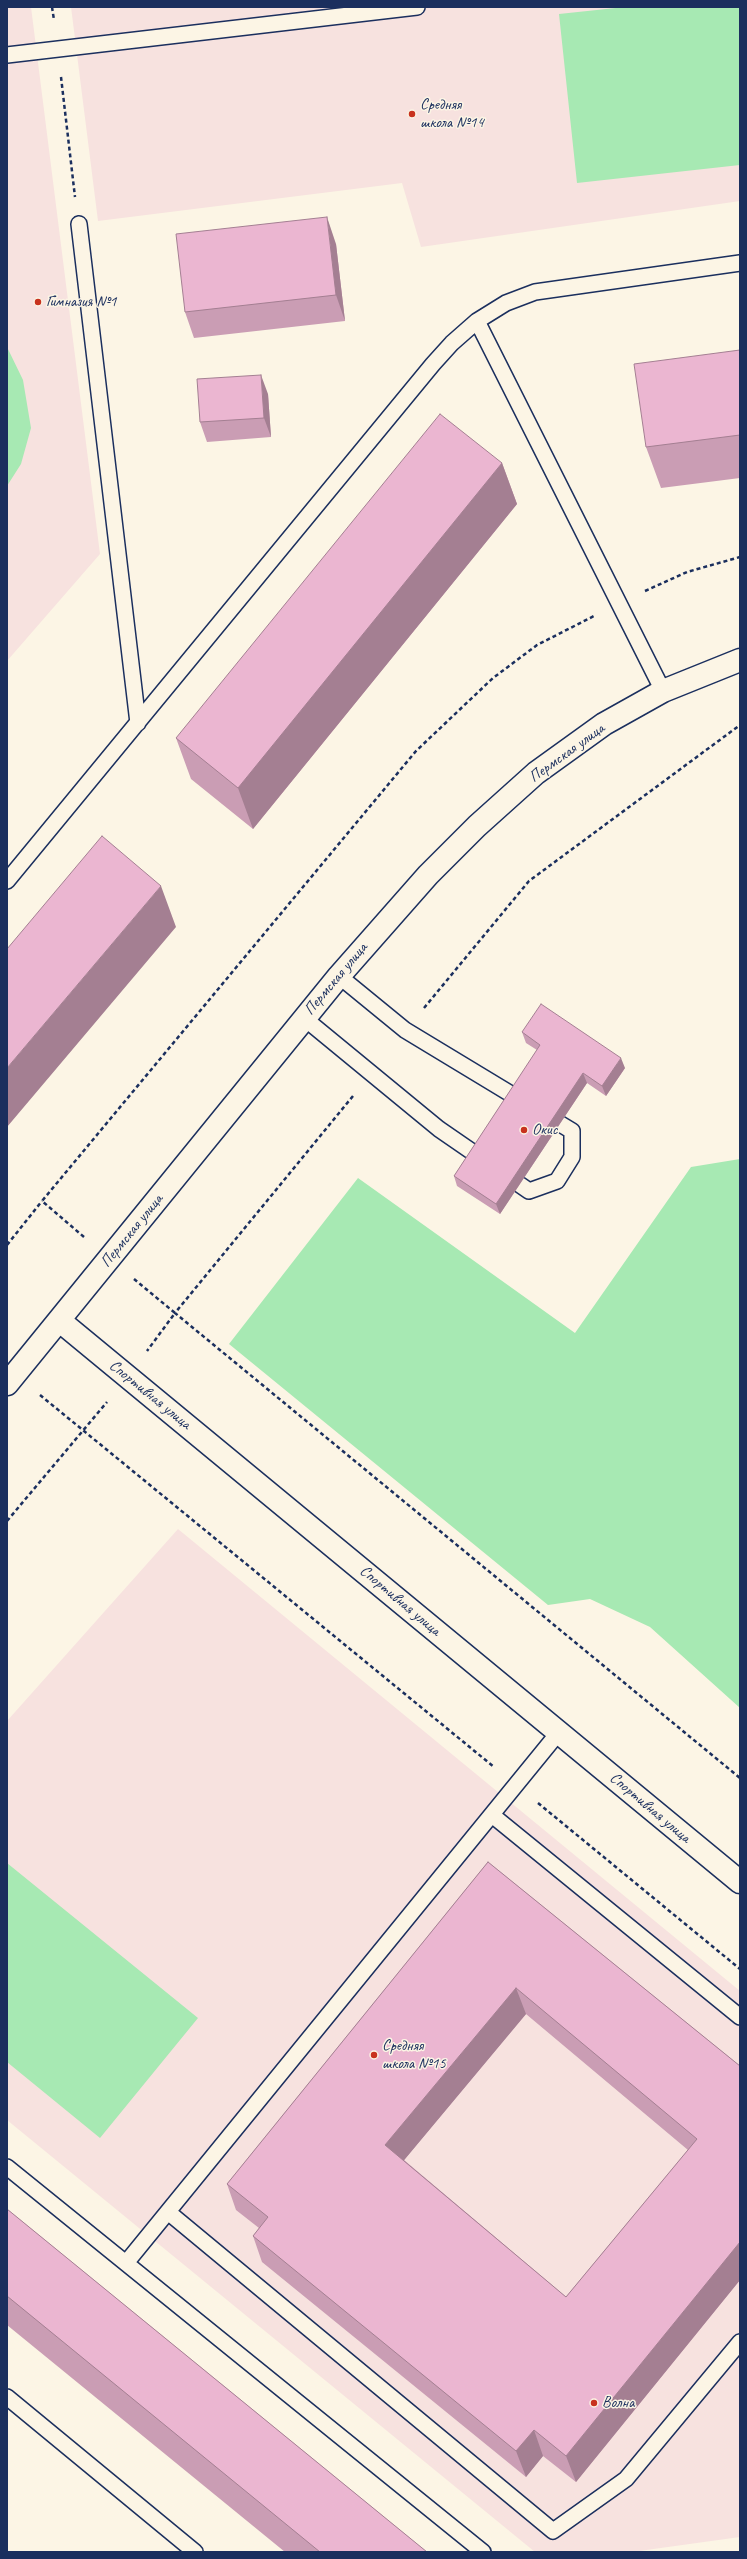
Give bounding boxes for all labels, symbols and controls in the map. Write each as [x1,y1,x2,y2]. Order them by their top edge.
place label: Средняя школа №14 [420,95,484,133]
marker: Средняя школа №14 [407,109,417,119]
place label: Гимназия №1 [46,292,117,312]
marker: Гимназия №1 [33,297,43,307]
street label: Пермская улица [526,719,608,787]
street label: Пермская улица [300,939,372,1019]
place label: Окис [532,1120,557,1140]
marker: Окис [519,1125,529,1135]
street label: Пермская улица [97,1191,167,1271]
street label: Спортивная улица [105,1356,195,1434]
street label: Спортивная улица [356,1562,444,1640]
street label: Спортивная улица [606,1769,694,1847]
place label: Средняя школа №15 [382,2036,446,2074]
marker: Средняя школа №15 [369,2050,379,2060]
place label: Волна [602,2393,634,2413]
marker: Волна [589,2398,599,2408]

